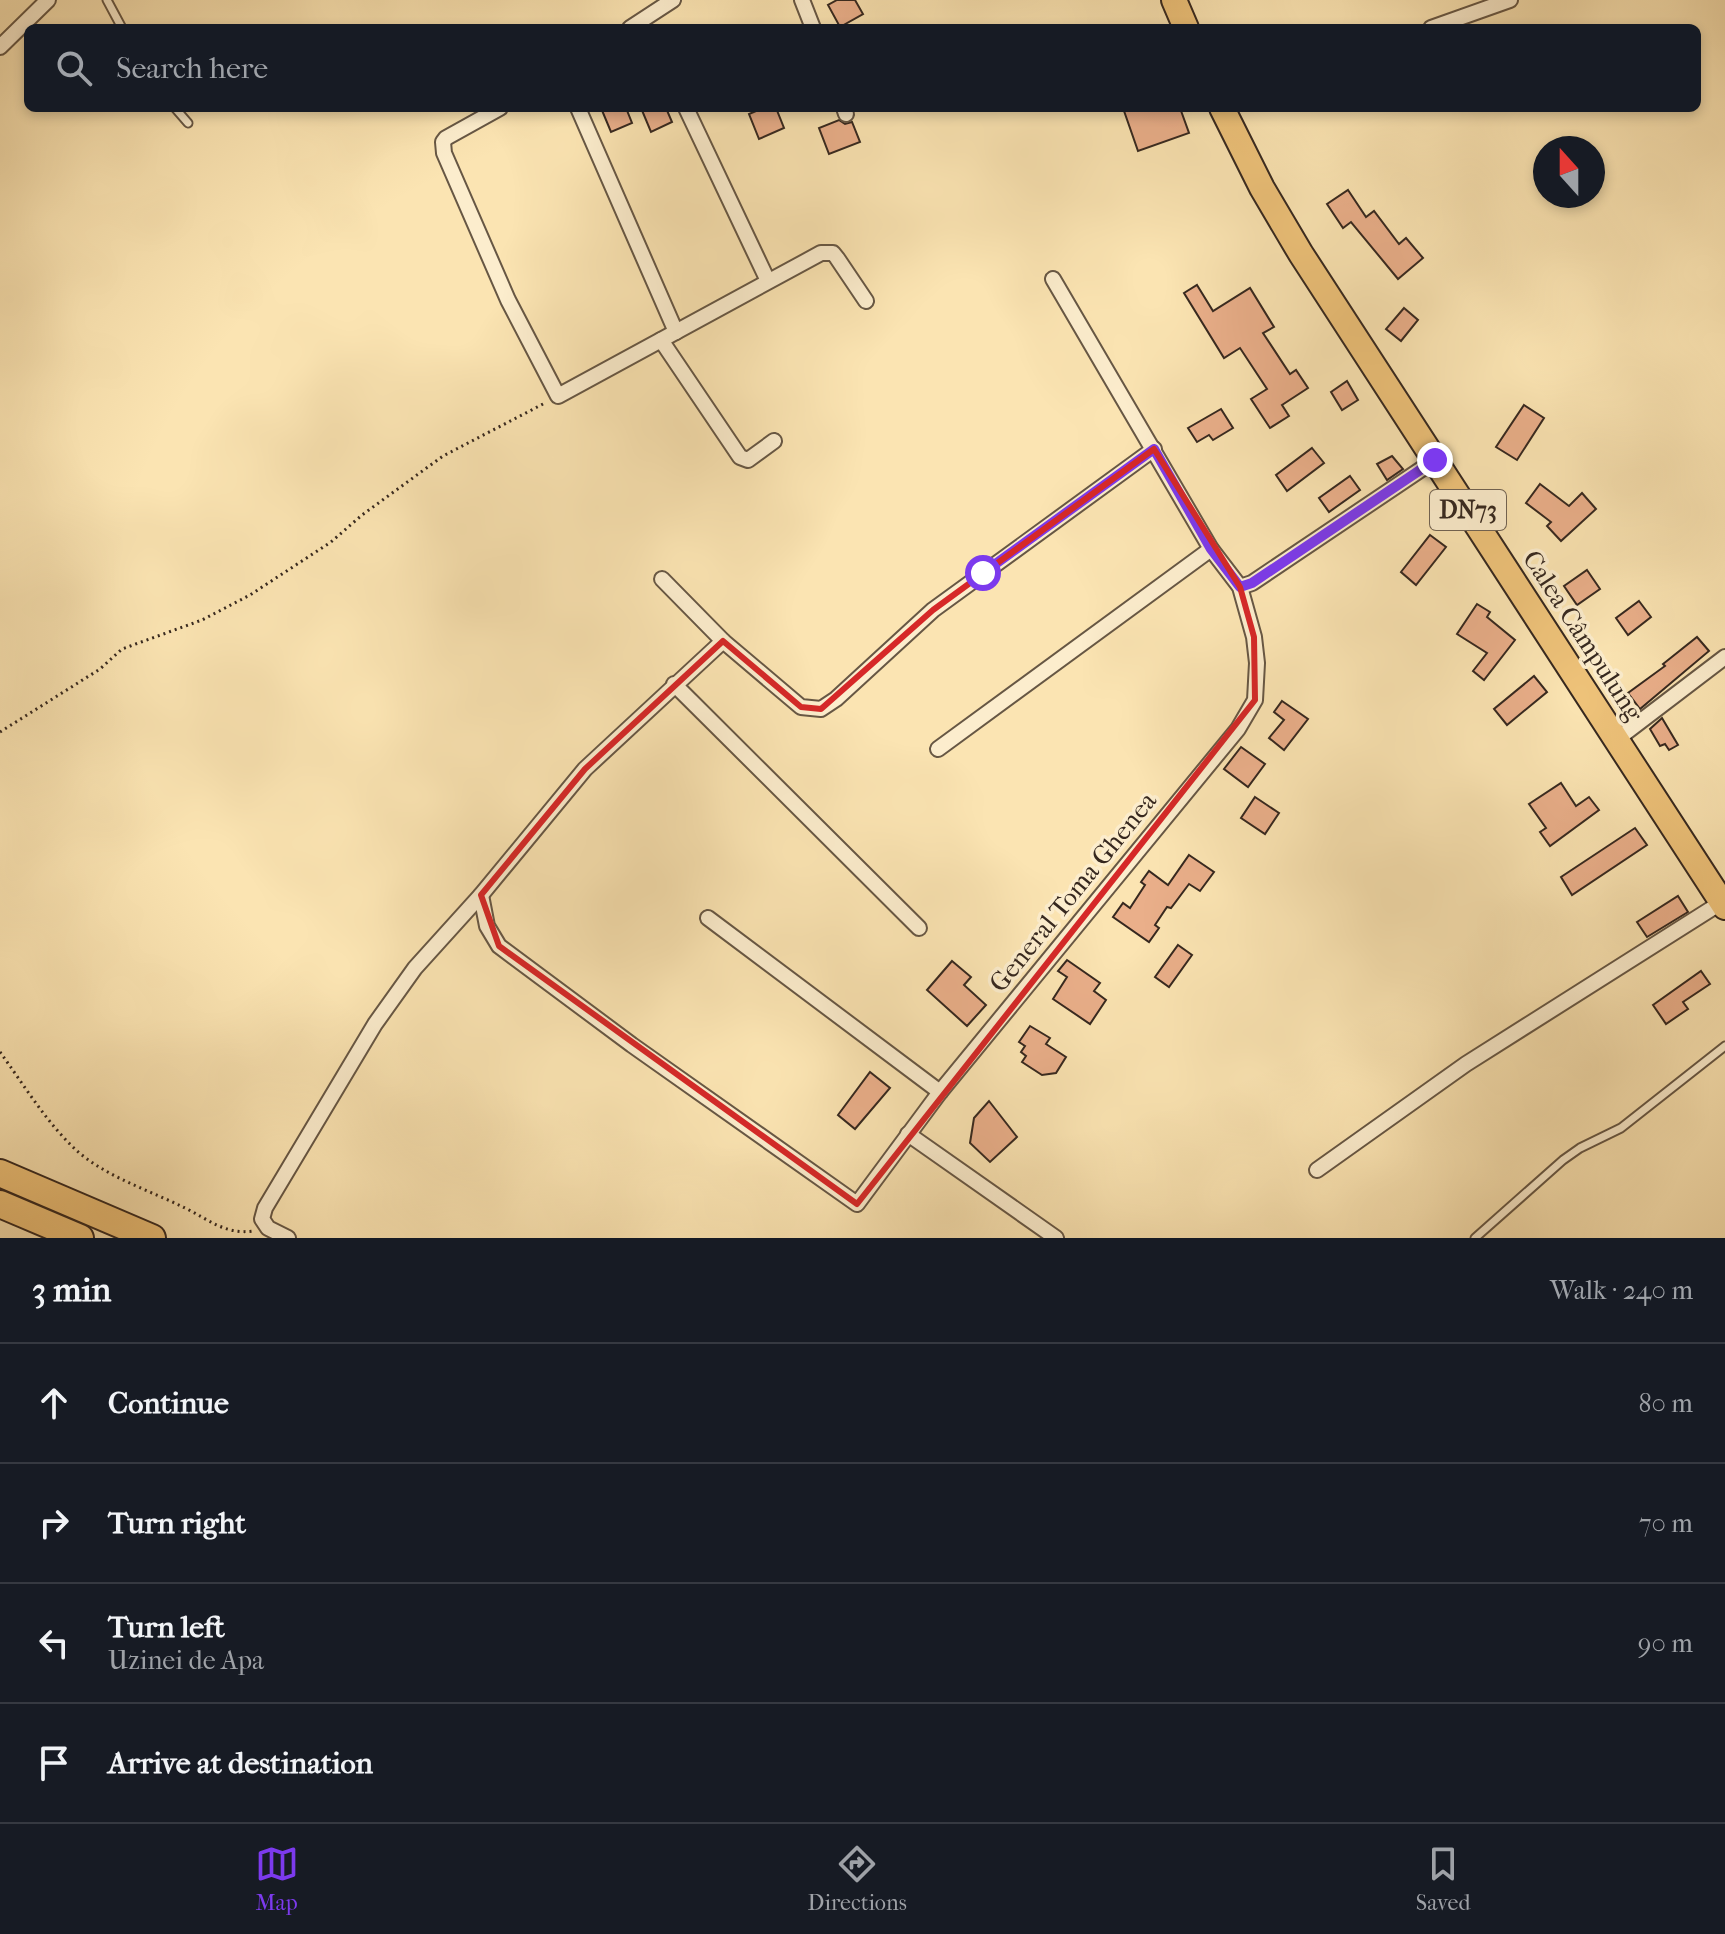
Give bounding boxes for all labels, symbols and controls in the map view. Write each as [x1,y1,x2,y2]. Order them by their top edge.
search box [24,24,1701,112]
icon: search [52,46,96,90]
text: Search here [116,51,268,86]
north arrow [1533,136,1605,208]
route end [1417,442,1453,478]
road number: DN73 [1430,490,1506,530]
street label: Calea Câmpulung [1516,545,1650,728]
route start [965,555,1001,591]
street label: General Toma Ghenea [983,785,1164,998]
text: 3 min [32,1270,111,1310]
text: Walk · 240 m [1550,1275,1693,1306]
icon: ahead [32,1381,76,1425]
text: Continue [108,1386,229,1421]
text: 80 m [1638,1388,1693,1419]
icon: right [32,1501,76,1545]
text: Turn right [108,1506,246,1541]
text: 70 m [1639,1508,1693,1539]
text: Turn left [108,1610,225,1645]
icon: left [32,1621,76,1665]
text: 90 m [1638,1628,1693,1659]
text: Uzinei de Apa [108,1645,264,1676]
icon: arrive [32,1741,76,1785]
text: Arrive at destination [108,1746,373,1781]
tab: Map [255,1842,299,1916]
tab: Directions [808,1842,907,1916]
tab: Saved [1416,1842,1470,1916]

